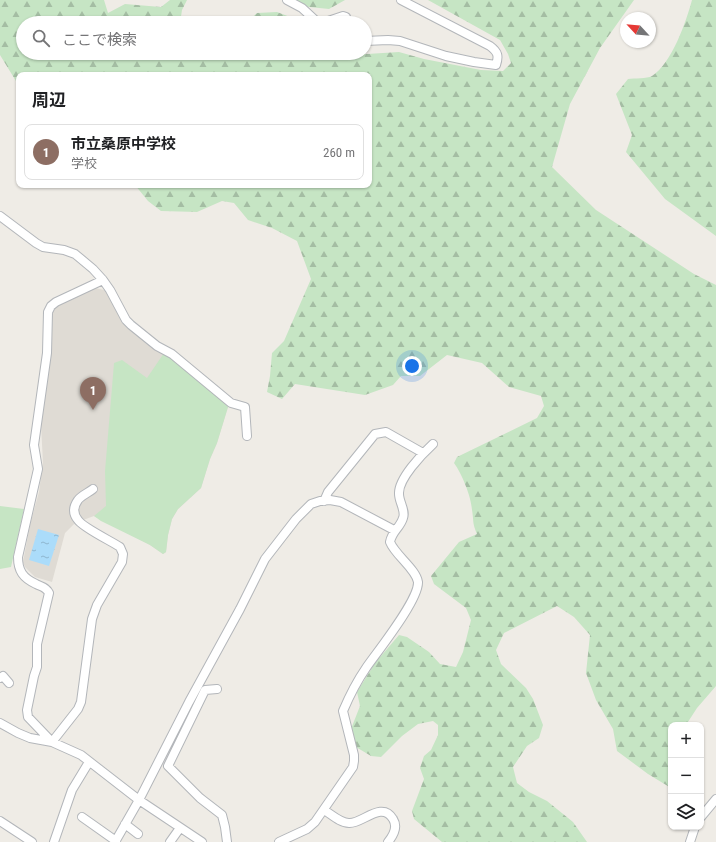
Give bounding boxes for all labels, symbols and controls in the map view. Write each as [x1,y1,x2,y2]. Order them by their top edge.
north arrow [620,12,656,48]
search box [16,16,372,60]
icon: search [30,27,52,49]
text: ここで検索 [62,31,137,49]
text: 周辺 [32,90,66,110]
text: 市立桑原中学校 [71,135,176,153]
text: 1 [43,145,49,160]
text: 260 m [323,145,355,160]
text: 学校 [71,156,97,171]
your location [402,356,422,376]
pin: 1 [80,377,106,410]
map controls [668,722,704,830]
button: + [668,722,704,758]
button: − [668,758,704,794]
button: layers [668,794,704,830]

